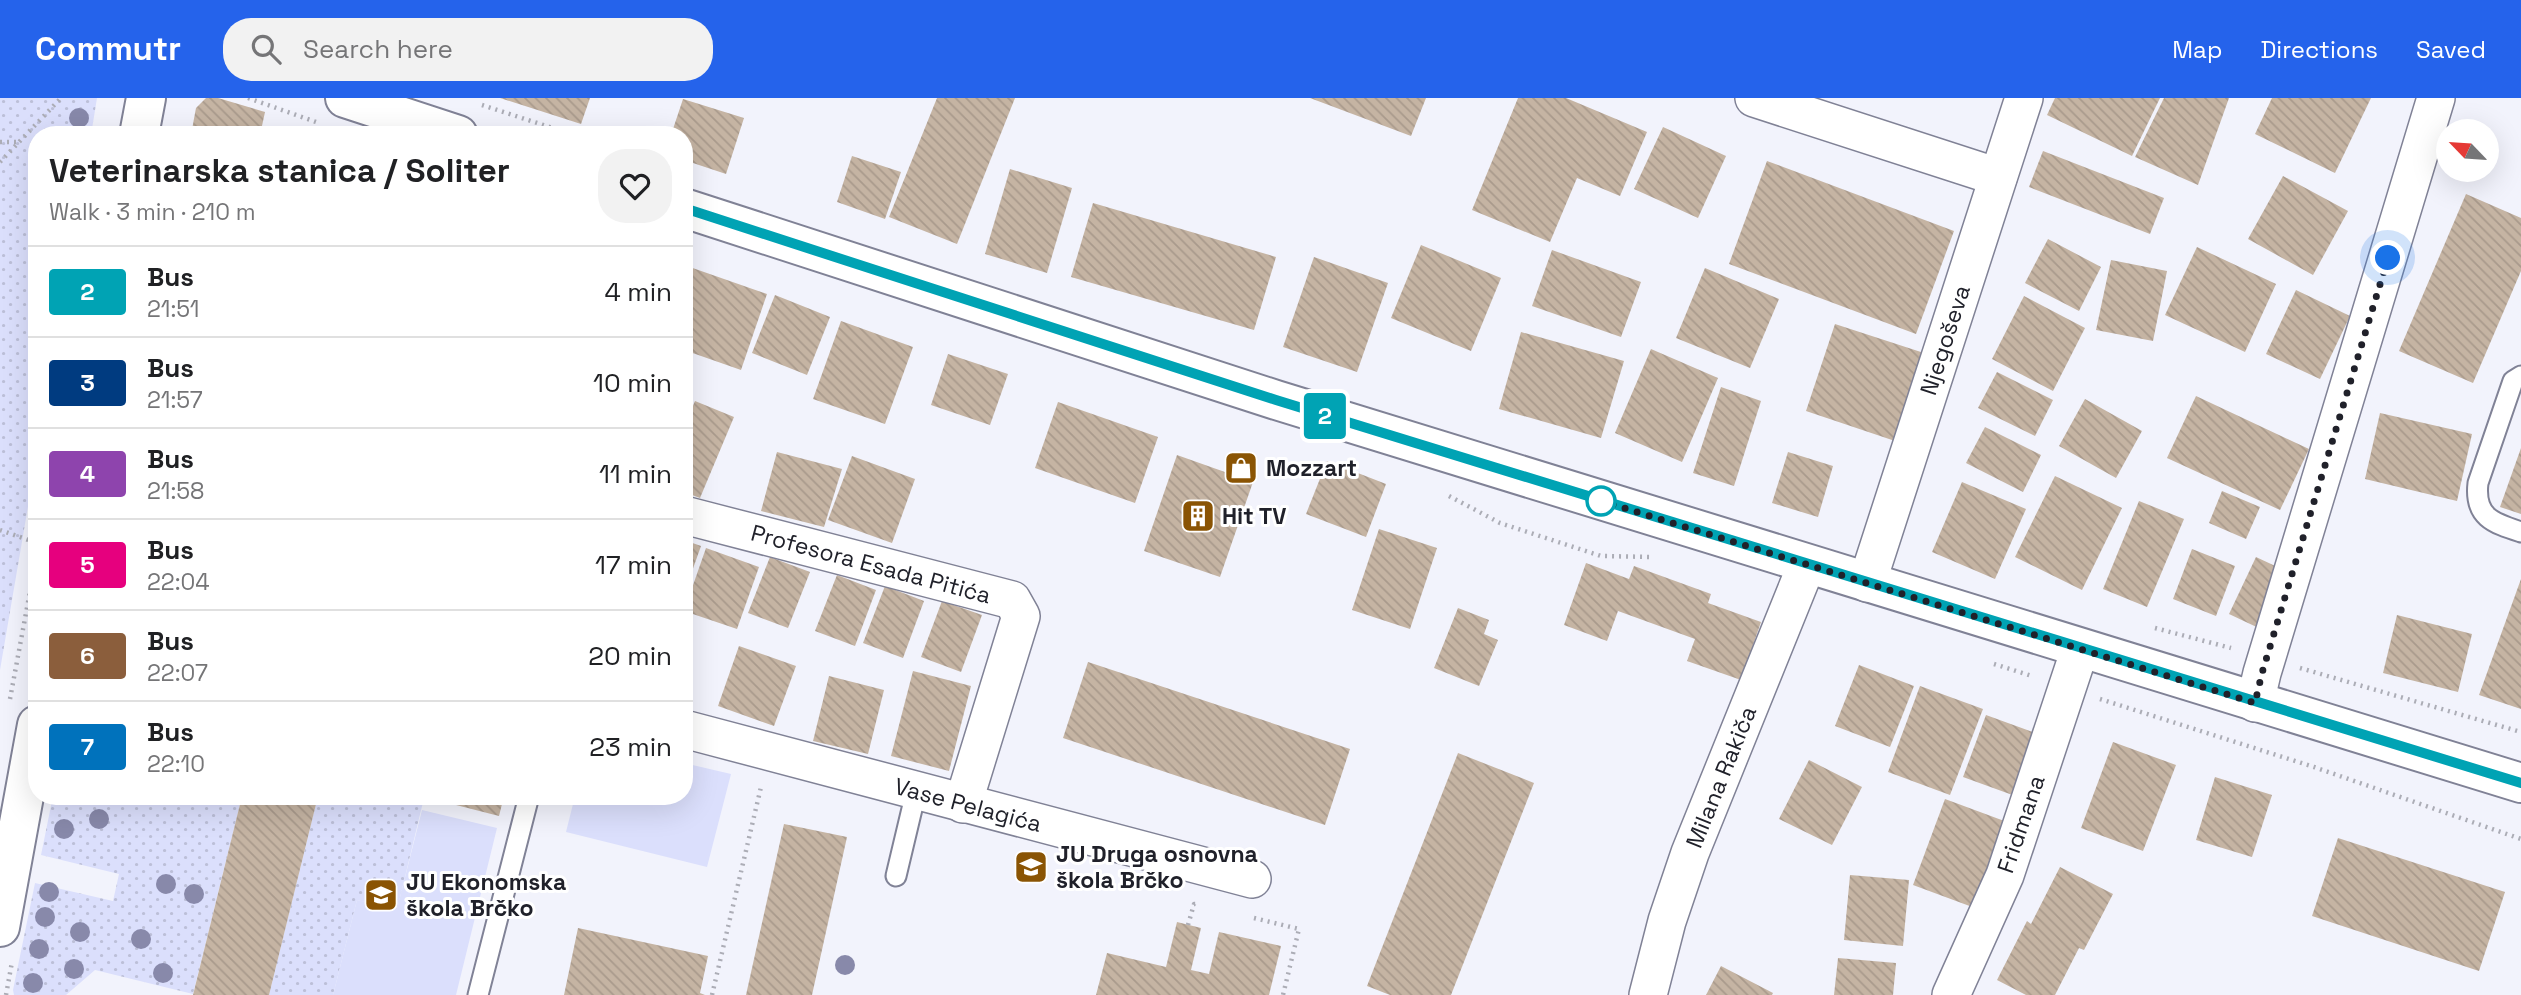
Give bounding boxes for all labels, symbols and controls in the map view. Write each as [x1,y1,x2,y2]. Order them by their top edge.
search box [223,18,713,81]
text: Commutr [35,28,181,70]
icon: search [247,30,285,68]
text: Search here [303,32,453,66]
text: Map [2172,34,2222,65]
text: Directions [2260,34,2378,65]
text: Saved [2416,34,2486,65]
north arrow [2436,119,2499,182]
map controls [2436,119,2499,182]
button: heart [598,149,672,223]
text: Veterinarska stanica / Soliter [49,150,510,192]
text: Walk · 3 min · 210 m [49,197,256,227]
your location [2370,240,2405,275]
text: Bus [147,260,194,294]
text: 4 min [604,275,672,309]
text: 2 [80,276,95,307]
street label: Njegoševa [1913,281,1977,399]
text: 21:51 [147,294,199,324]
text: Bus [147,351,194,385]
text: 10 min [593,366,672,400]
text: 3 [80,367,95,398]
text: 21:57 [147,385,203,415]
line badge: 2 [1302,393,1348,439]
text: 2 [1318,400,1332,431]
text: Bus [147,442,194,476]
shop icon: Mozzart [1222,449,1260,487]
place label: Mozzart [1266,453,1357,483]
text: 11 min [599,457,672,491]
text: 4 [80,458,95,489]
text: 21:58 [147,476,204,506]
unlabelled marker [1586,486,1616,516]
building icon: Hit TV [1179,497,1217,535]
place label: Hit TV [1222,501,1287,531]
street label: Profesora Esada Pitića [748,518,994,610]
text: Bus [147,533,194,567]
text: 17 min [595,548,672,582]
text: 5 [80,549,95,580]
text: 22:04 [147,567,210,597]
text: Bus [147,624,194,658]
text: 20 min [588,639,672,673]
text: 6 [80,640,95,671]
text: 22:07 [147,658,208,688]
street label: Milana Rakiča [1679,702,1763,852]
text: Bus [147,715,194,749]
text: 23 min [589,730,672,764]
text: 7 [81,731,94,762]
text: 22:10 [147,749,205,779]
street label: Vase Pelagića [891,771,1045,839]
street label: Fridmana [1990,771,2052,877]
place label: JU Druga osnovna škola Brčko [1056,839,1258,895]
school or university icon: JU Druga osnovna škola Brčko [1012,848,1050,886]
place label: JU Ekonomska škola Brčko [406,867,566,923]
school or university icon: JU Ekonomska škola Brčko [362,876,400,914]

